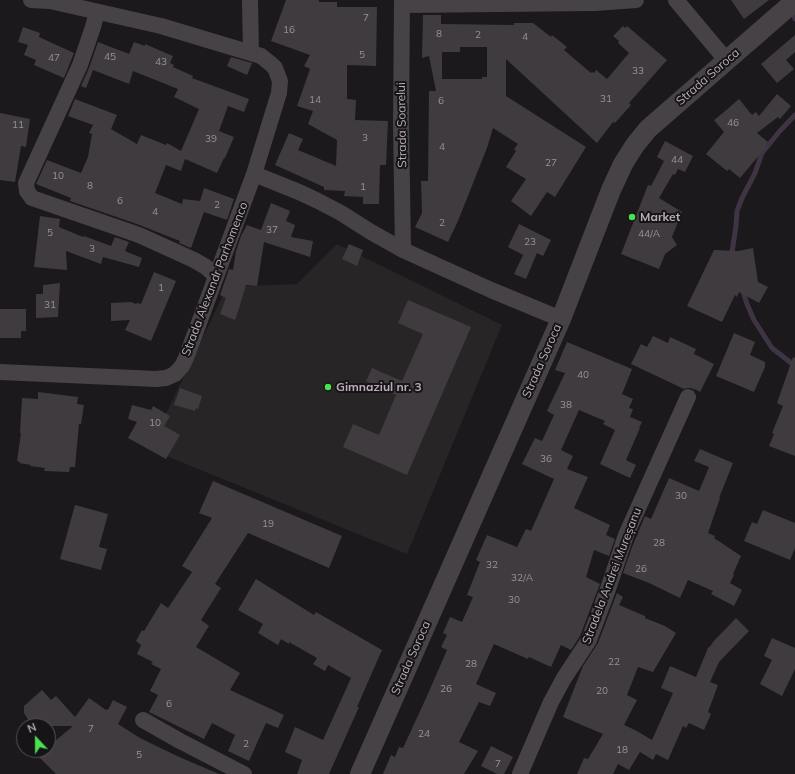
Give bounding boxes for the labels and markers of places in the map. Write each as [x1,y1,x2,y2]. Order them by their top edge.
place label: Market [640,210,680,224]
marker: Market [627,212,637,222]
place label: Gimnaziul nr. 3 [336,380,422,394]
marker: Gimnaziul nr. 3 [323,382,333,392]

